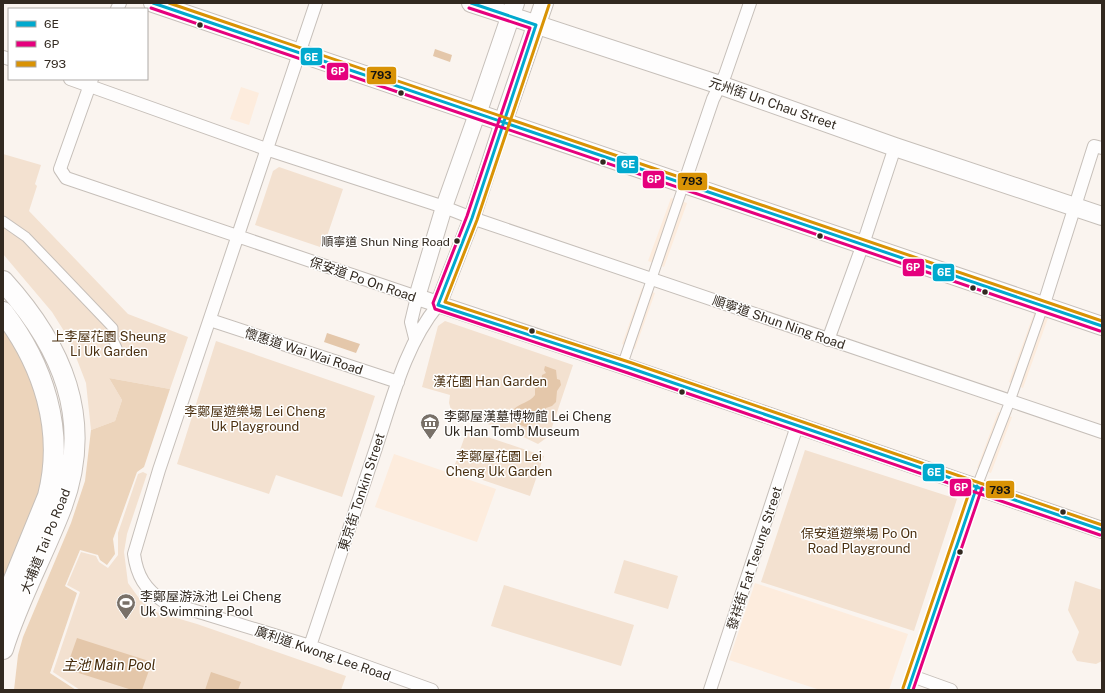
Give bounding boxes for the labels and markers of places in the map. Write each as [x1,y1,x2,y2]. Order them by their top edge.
unlabelled marker [195,20,205,30]
unlabelled marker [396,88,406,98]
unlabelled marker [598,157,608,167]
unlabelled marker [815,231,825,241]
place label: 順寧道 Shun Ning Road [321,235,450,249]
marker: 順寧道 Shun Ning Road [452,236,462,246]
unlabelled marker [968,283,978,293]
unlabelled marker [980,287,990,297]
unlabelled marker [527,326,537,336]
unlabelled marker [677,387,687,397]
place label: 李鄭屋漢墓博物館 Lei Cheng Uk Han Tomb Museum [444,409,612,439]
museum icon: 李鄭屋漢墓博物館 Lei Cheng Uk Han Tomb Museum [419,412,441,440]
unlabelled marker [1058,507,1068,517]
unlabelled marker [955,547,965,557]
place label: 李鄭屋游泳池 Lei Cheng Uk Swimming Pool [140,589,282,619]
sports icon: 李鄭屋游泳池 Lei Cheng Uk Swimming Pool [115,592,137,620]

